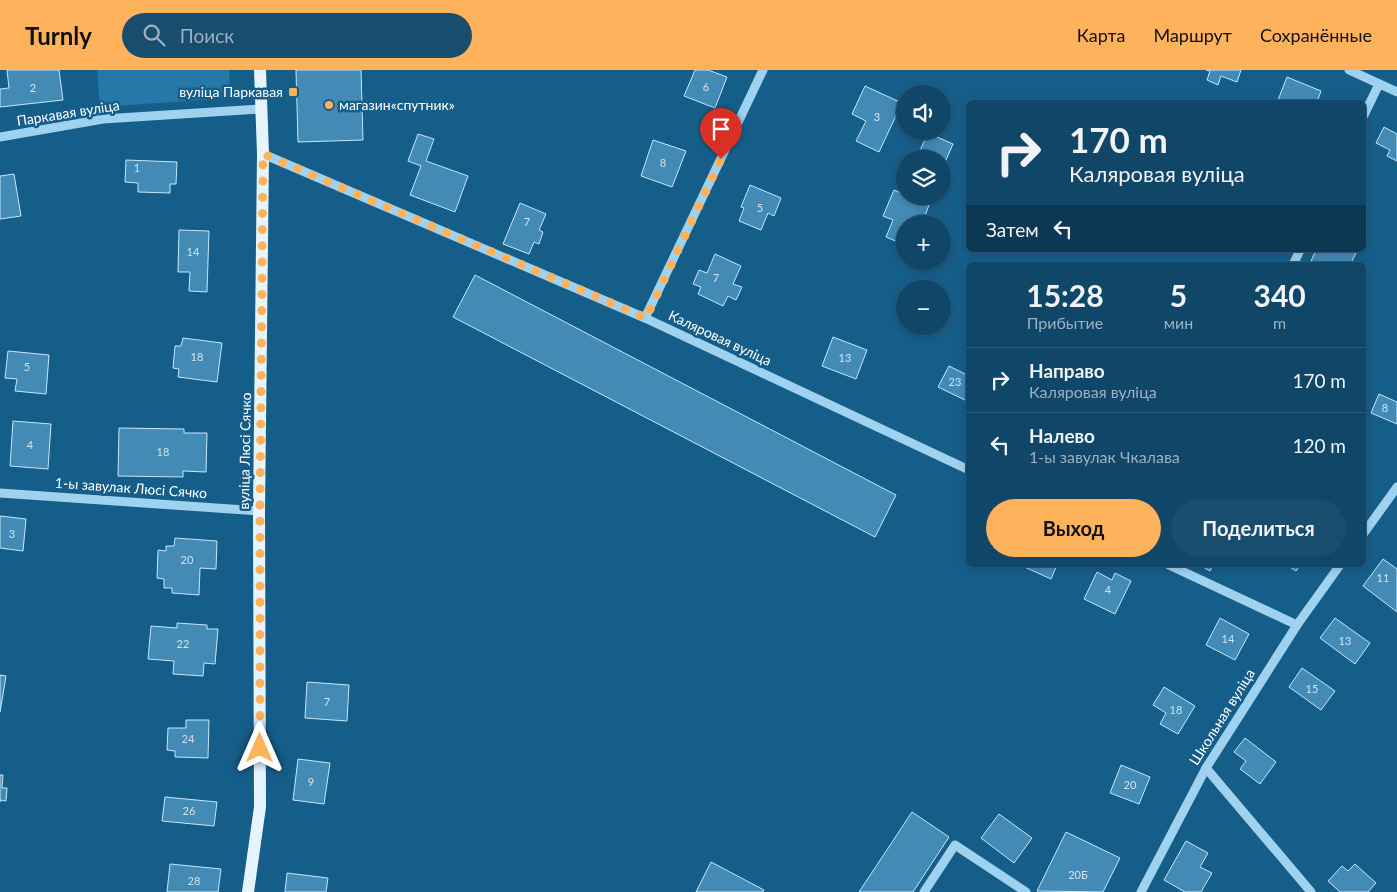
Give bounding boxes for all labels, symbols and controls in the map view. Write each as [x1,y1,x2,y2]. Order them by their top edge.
search box [122,13,472,58]
text: Turnly [25,21,92,50]
icon: search [140,21,168,49]
text: Поиск [180,24,234,47]
text: Карта [1077,24,1125,46]
text: Маршрут [1153,24,1232,46]
text: Сохранённые [1260,24,1372,46]
house number: 6 [703,80,709,93]
house number: 2 [30,81,36,94]
place label: вуліца Паркавая [179,83,283,100]
map controls [896,85,951,335]
button: sound [896,85,951,140]
marker: вуліца Паркавая [287,86,299,98]
street label: Паркавая вуліца [15,96,121,129]
place label: магазин«спутник» [339,96,455,113]
marker: магазин«спутник» [323,99,335,111]
pin [700,108,742,159]
house number: 3 [874,110,880,123]
icon: arrive [707,115,735,143]
text: 170 m [1069,118,1168,160]
icon: right [986,120,1051,185]
button: layers [896,150,951,205]
house number: 8 [660,156,666,169]
text: Каляровая вуліца [1069,160,1245,187]
house number: 1 [134,161,140,174]
house number: 5 [757,201,763,214]
house number: 7 [524,215,530,228]
button: + [896,215,951,270]
icon: left [1049,215,1077,243]
text: Затем [986,218,1039,241]
house number: 14 [187,245,200,258]
house number: 7 [713,271,719,284]
text: 15:28 [1026,277,1104,313]
text: 5 [1170,277,1187,313]
text: 340 [1254,277,1306,313]
button: − [896,280,951,335]
street label: Каляровая вуліца [666,306,775,369]
text: Прибытие [1027,313,1103,332]
text: мин [1164,313,1193,332]
text: m [1273,313,1286,332]
house number: 18 [191,350,203,363]
house number: 13 [839,351,851,364]
text: Направо [1029,359,1105,382]
house number: 5 [24,360,30,373]
icon: right [986,366,1014,394]
text: 170 m [1292,369,1346,392]
house number: 23 [949,375,961,388]
text: Каляровая вуліца [1029,382,1157,401]
street label: вуліца Люсі Сячко [235,392,254,510]
house number: 8 [1382,401,1388,414]
text: Налево [1029,424,1095,447]
icon: left [986,431,1014,459]
text: 120 m [1292,434,1346,457]
house number: 4 [27,438,34,451]
house number: 18 [157,445,169,458]
text: 1-ы завулак Чкалава [1029,447,1180,466]
street label: 1-ы завулак Люсі Сячко [54,474,208,501]
button: Выход [986,499,1161,557]
button: Поделиться [1171,499,1346,557]
house number: 3 [9,527,15,540]
house number: 20 [181,553,194,566]
house number: 11 [1377,571,1389,584]
house number: 4 [1105,583,1112,596]
house number: 14 [1222,632,1235,645]
house number: 13 [1339,634,1351,647]
house number: 22 [177,637,189,650]
street label: Школьная вуліца [1185,665,1258,768]
house number: 15 [1306,682,1318,695]
house number: 7 [324,695,330,708]
house number: 18 [1170,703,1182,716]
position arrow [233,721,285,773]
house number: 24 [182,732,195,745]
house number: 9 [308,775,314,788]
house number: 20 [1124,778,1137,791]
house number: 26 [183,804,195,817]
house number: 20Б [1068,868,1088,881]
house number: 28 [188,874,200,887]

